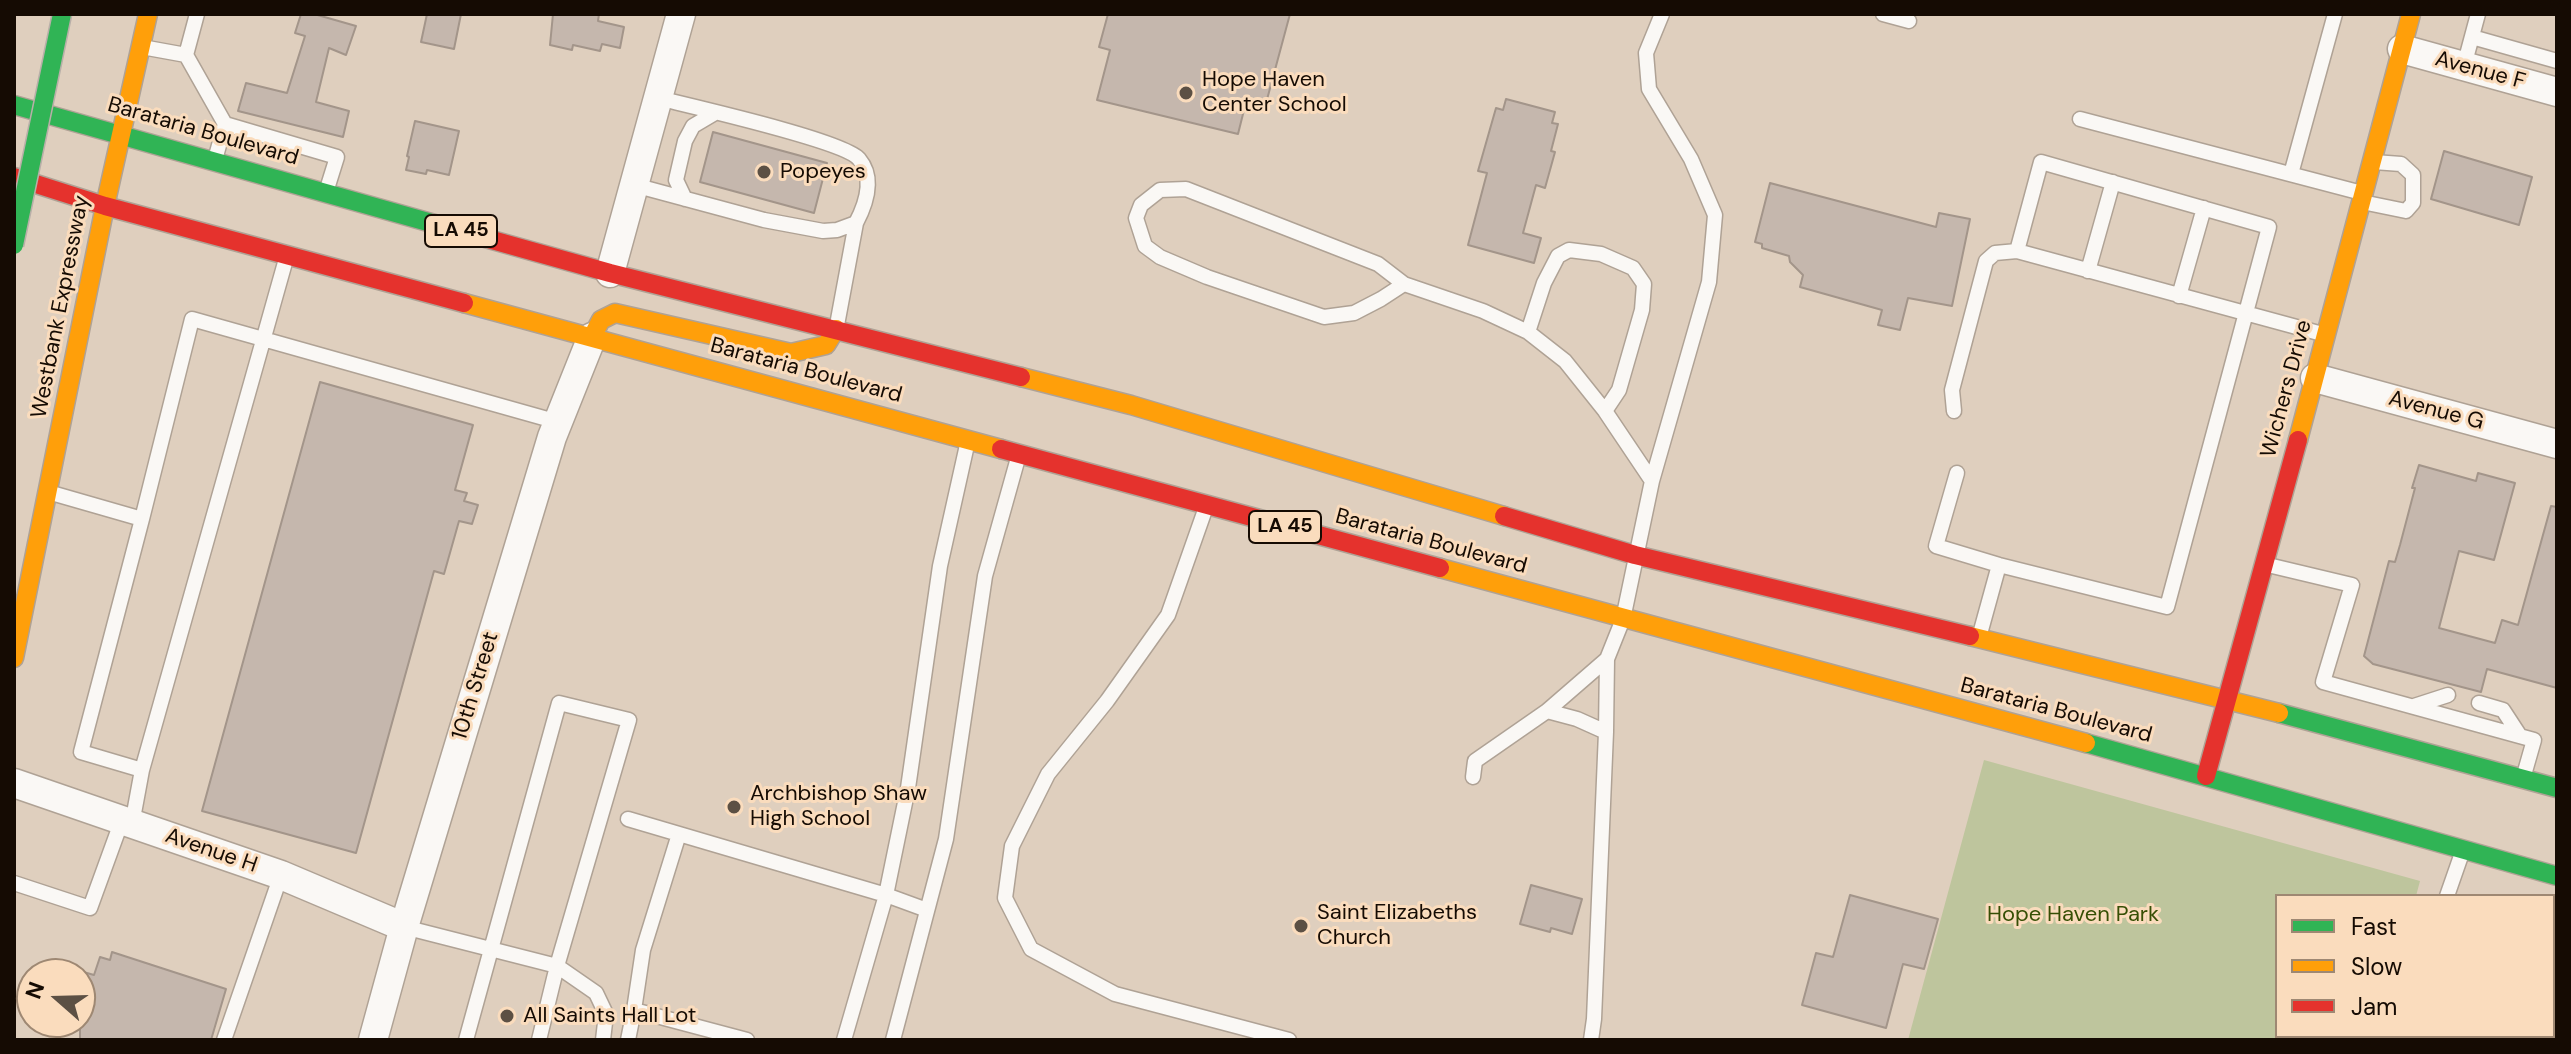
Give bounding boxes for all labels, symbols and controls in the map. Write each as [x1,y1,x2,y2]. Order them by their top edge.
street label: Avenue F [2432,46,2528,96]
place label: Hope Haven Center School [1202,67,1347,118]
marker: Hope Haven Center School [1177,84,1195,102]
street label: Barataria Boulevard [105,92,301,172]
place label: Popeyes [780,159,866,185]
marker: Popeyes [755,163,773,181]
street label: Westbank Expressway [26,193,96,421]
road number: LA 45 [425,215,497,247]
street label: Wichers Drive [2256,317,2318,461]
street label: Barataria Boulevard [707,333,905,409]
street label: Avenue G [2386,386,2486,436]
street label: Barataria Boulevard [1332,504,1530,580]
road number: LA 45 [1249,511,1321,543]
street label: 10th Street [447,629,505,743]
street label: Barataria Boulevard [1957,673,2155,749]
place label: Archbishop Shaw High School [750,781,927,832]
marker: Archbishop Shaw High School [725,798,743,816]
street label: Avenue H [162,823,260,879]
legend [2275,894,2555,1038]
place label: Saint Elizabeths Church [1317,900,1477,952]
park label: Hope Haven Park [1987,902,2159,928]
text: Fast [2351,911,2397,942]
marker: Saint Elizabeths Church [1292,917,1310,935]
text: Slow [2351,951,2402,982]
north arrow [16,958,96,1038]
text: N [18,978,51,1003]
text: Jam [2351,991,2397,1022]
place label: All Saints Hall Lot [523,1003,696,1029]
marker: All Saints Hall Lot [498,1007,516,1025]

